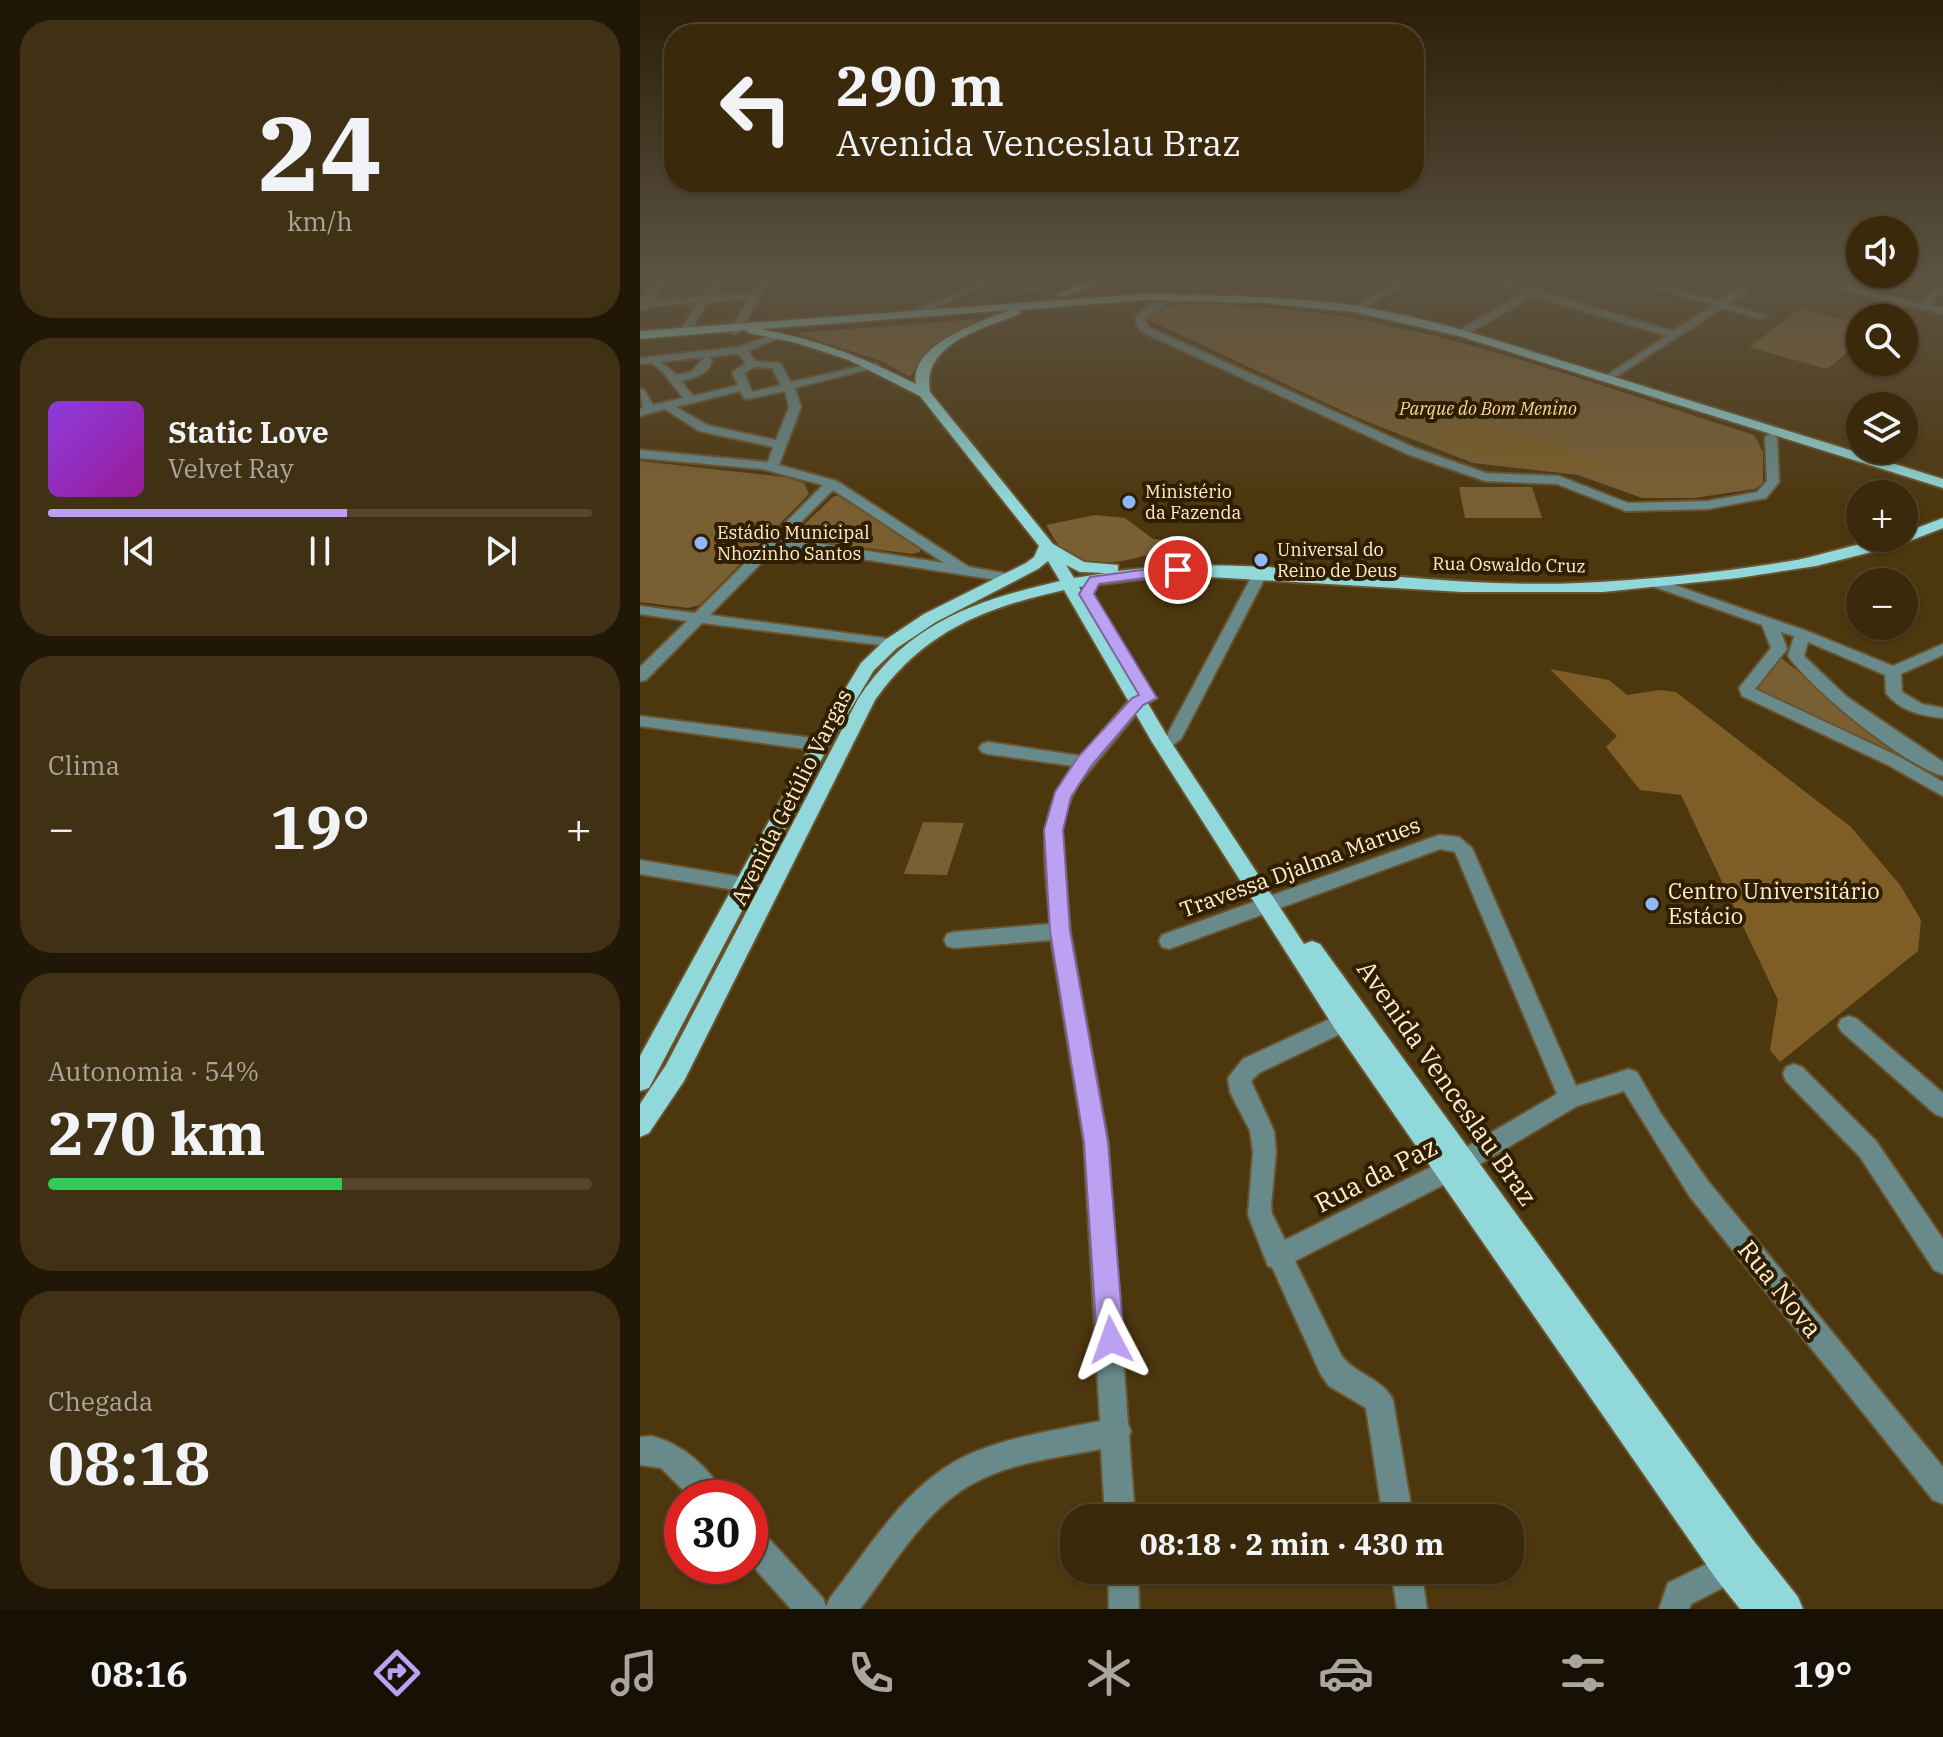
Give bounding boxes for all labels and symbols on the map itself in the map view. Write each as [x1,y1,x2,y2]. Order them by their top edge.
park label: Parque do Bom Menino [1398,397,1577,420]
place label: Ministério da Fazenda [1145,480,1241,524]
marker: Ministério da Fazenda [1120,493,1138,511]
place label: Estádio Municipal Nhozinho Santos [717,521,870,565]
marker: Estádio Municipal Nhozinho Santos [692,534,710,552]
pin [1144,536,1212,604]
place label: Universal do Reino de Deus [1277,538,1397,582]
marker: Universal do Reino de Deus [1252,551,1270,569]
street label: Rua Oswaldo Cruz [1432,552,1586,577]
street label: Avenida Getúlio Vargas [723,684,858,910]
street label: Travessa Djalma Marues [1176,810,1424,924]
place label: Centro Universitário Estácio [1668,876,1880,930]
marker: Centro Universitário Estácio [1643,895,1661,913]
street label: Avenida Venceslau Braz [1350,953,1546,1212]
street label: Rua da Paz [1309,1129,1443,1219]
street label: Rua Nova [1731,1233,1830,1344]
position arrow [1069,1298,1153,1382]
speed limit sign: 30 [664,1480,768,1584]

